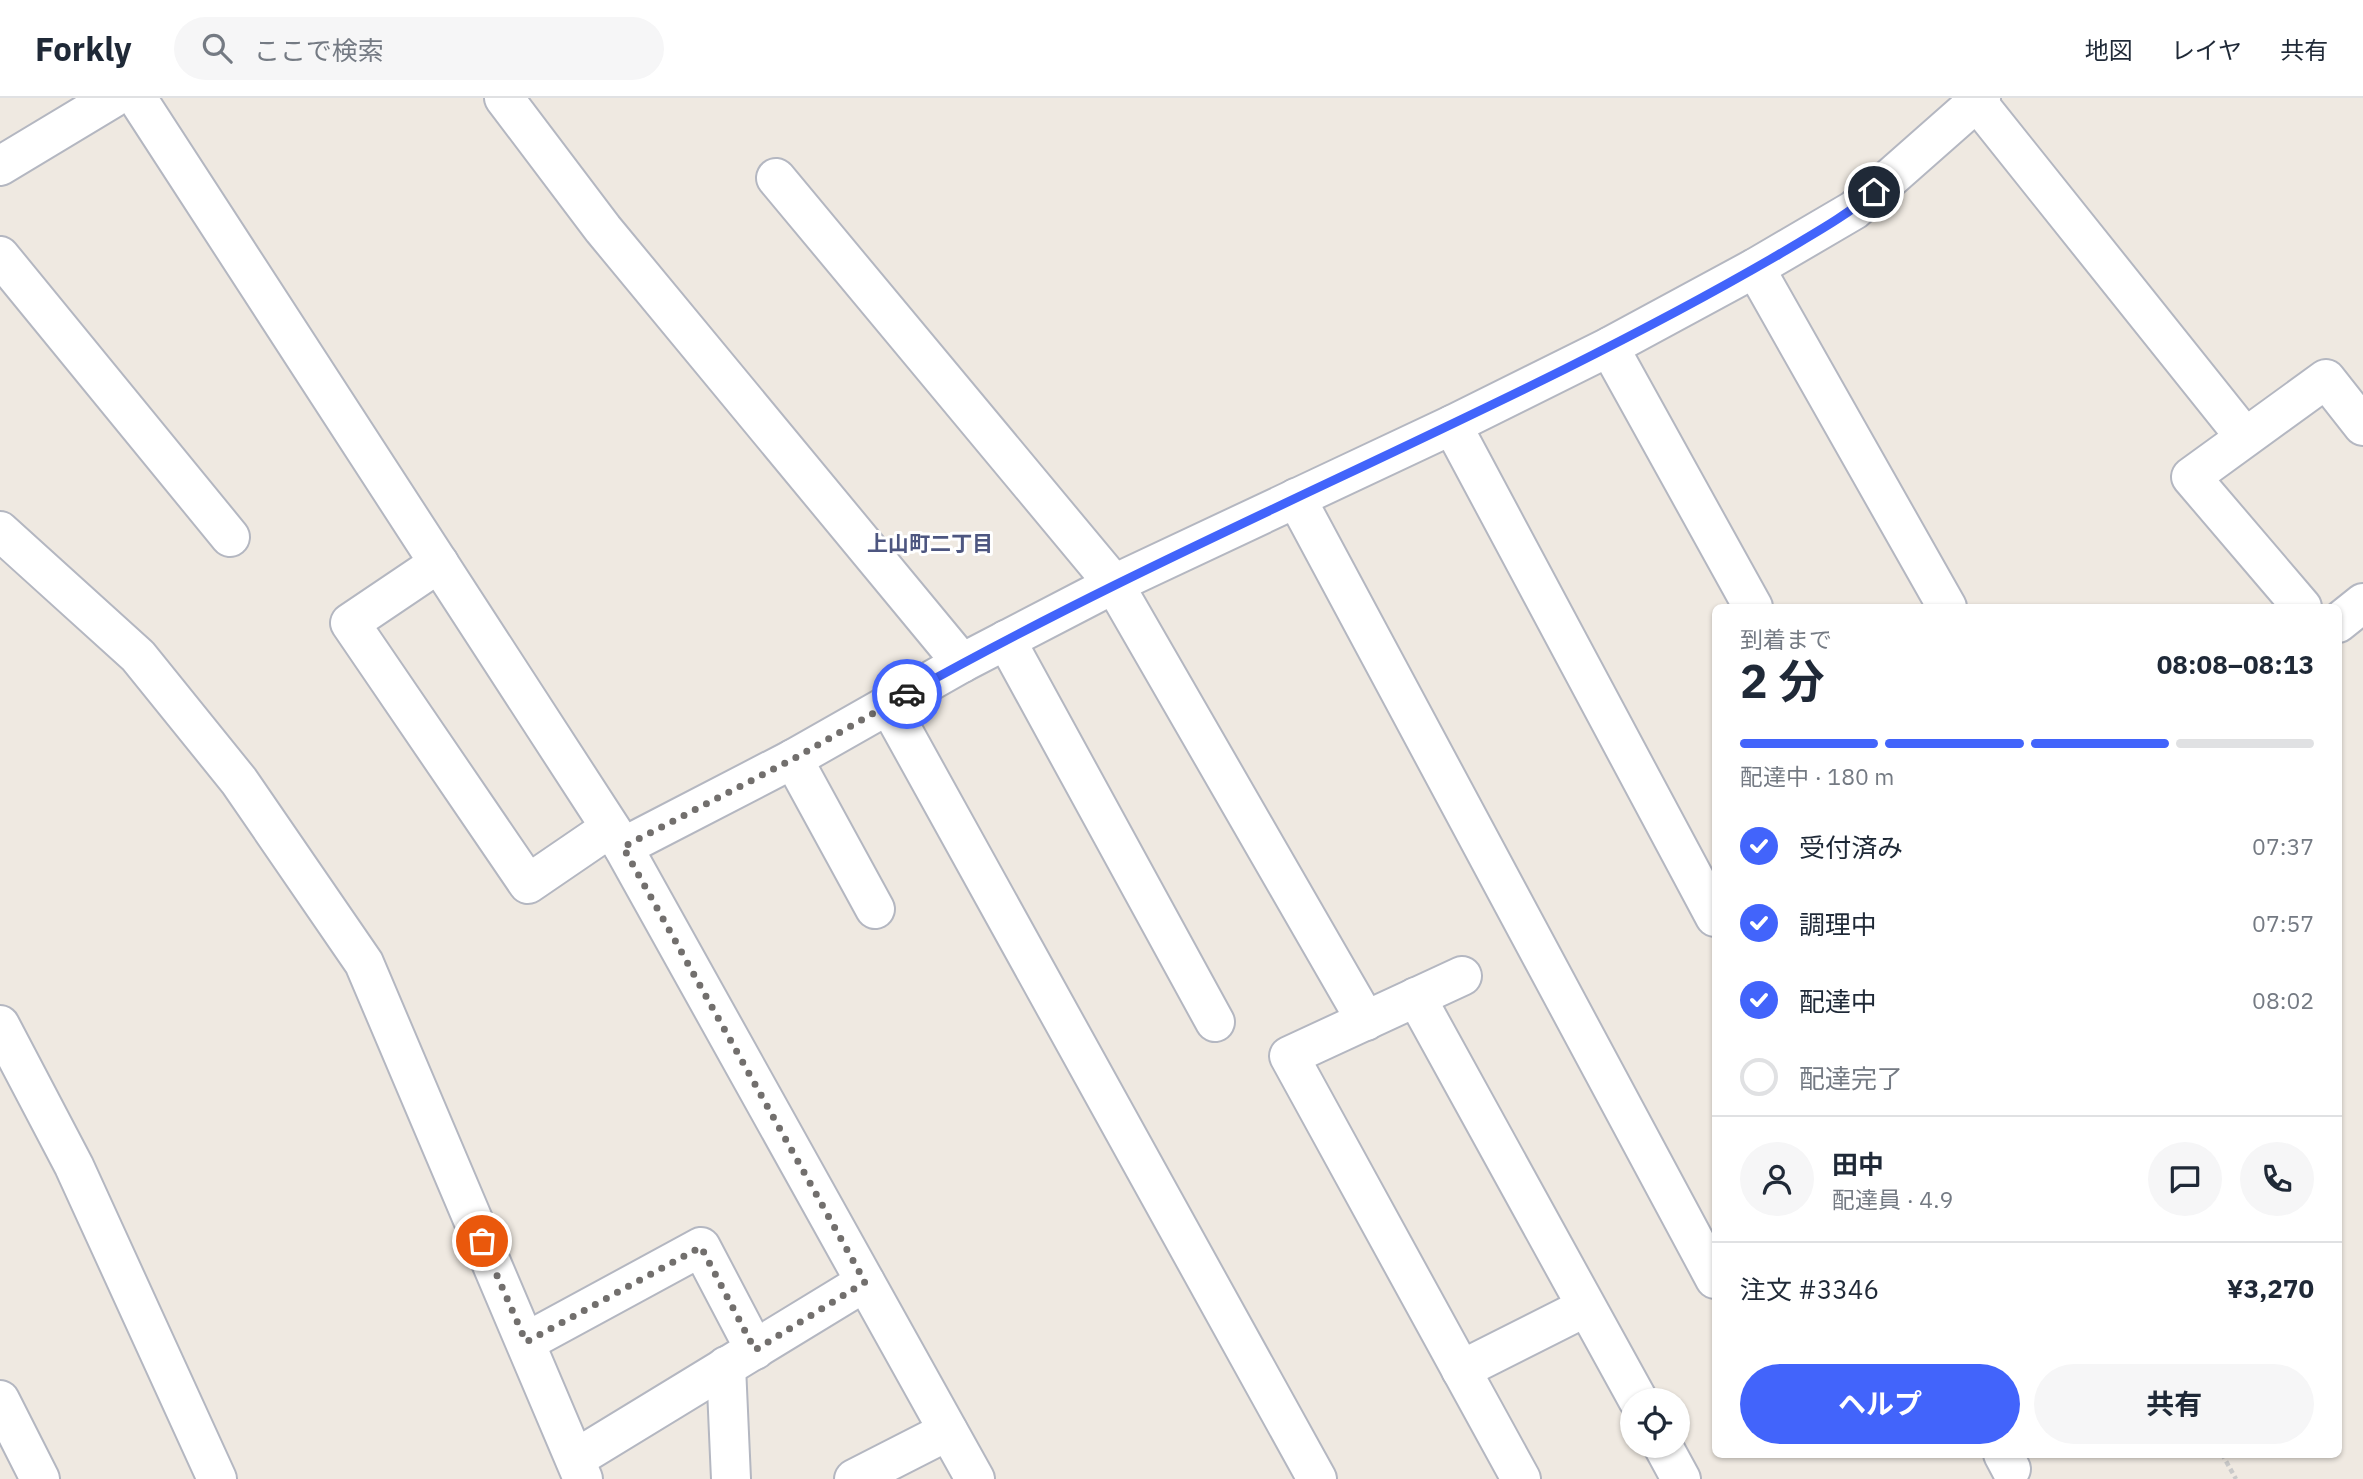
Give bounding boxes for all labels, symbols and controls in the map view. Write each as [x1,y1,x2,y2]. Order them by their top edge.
search box [174,17,664,80]
text: Forkly [35,27,132,70]
icon: search [198,29,236,67]
text: ここで検索 [254,33,384,67]
text: 地図 [2085,34,2133,66]
text: レイヤ [2171,34,2242,66]
text: 共有 [2280,34,2328,66]
pin [1844,162,1904,222]
icon: home [1855,173,1893,211]
district label: 上山町二丁目 [867,529,993,557]
text: 到着まで [1740,624,1832,654]
text: 08:08–08:13 [2157,647,2314,681]
text: 2 分 [1740,651,1824,711]
courier [872,659,942,729]
icon: car [888,675,926,713]
text: 配達中 · 180 m [1740,761,1894,791]
icon: check [1740,827,1778,865]
text: 受付済み [1799,830,1903,864]
text: 07:37 [2252,831,2314,861]
icon: check [1740,904,1778,942]
text: 調理中 [1799,907,1877,941]
text: 07:57 [2252,908,2314,938]
icon: check [1740,981,1778,1019]
text: 配達中 [1799,984,1877,1018]
text: 08:02 [2252,985,2314,1015]
text: 配達完了 [1799,1061,1903,1095]
button: person [1740,1142,1814,1216]
button: chat [2148,1142,2222,1216]
button: phone [2240,1142,2314,1216]
text: 田中 [1832,1147,1884,1181]
text: 配達員 · 4.9 [1832,1184,1953,1214]
pin [452,1211,512,1271]
icon: bag [463,1222,501,1260]
text: ¥3,270 [2227,1271,2314,1305]
text: 注文 #3346 [1740,1272,1879,1306]
button: ヘルプ [1740,1364,2020,1444]
button: 共有 [2034,1364,2314,1444]
map controls [1620,1388,1690,1458]
button: locate [1620,1388,1690,1458]

